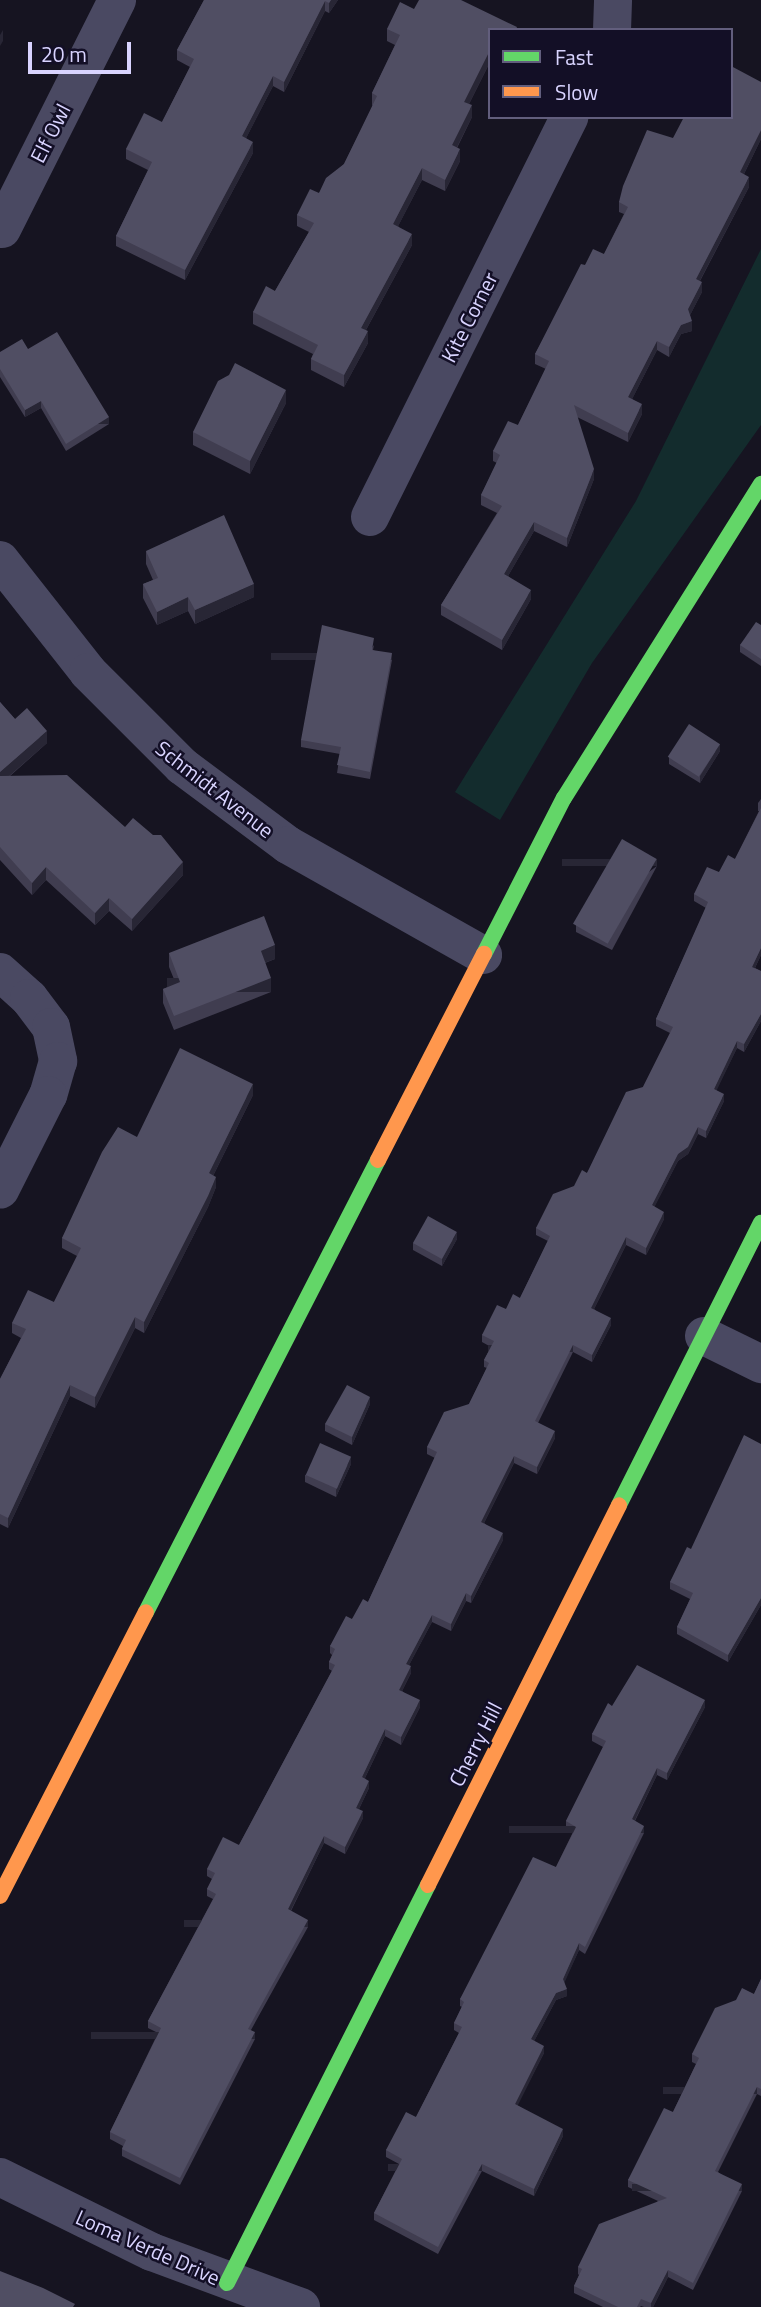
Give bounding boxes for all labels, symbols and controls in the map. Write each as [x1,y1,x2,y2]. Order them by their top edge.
scale bar [32,28,135,72]
legend [488,28,733,119]
text: 20 m [41,38,87,70]
text: Fast [555,41,593,73]
text: Slow [555,76,598,108]
street label: Elf Owl [25,99,75,167]
street label: Kite Corner [436,268,502,366]
street label: Schmidt Avenue [151,735,279,843]
street label: Cherry Hill [443,1698,507,1790]
street label: Loma Verde Drive [72,2204,224,2290]

